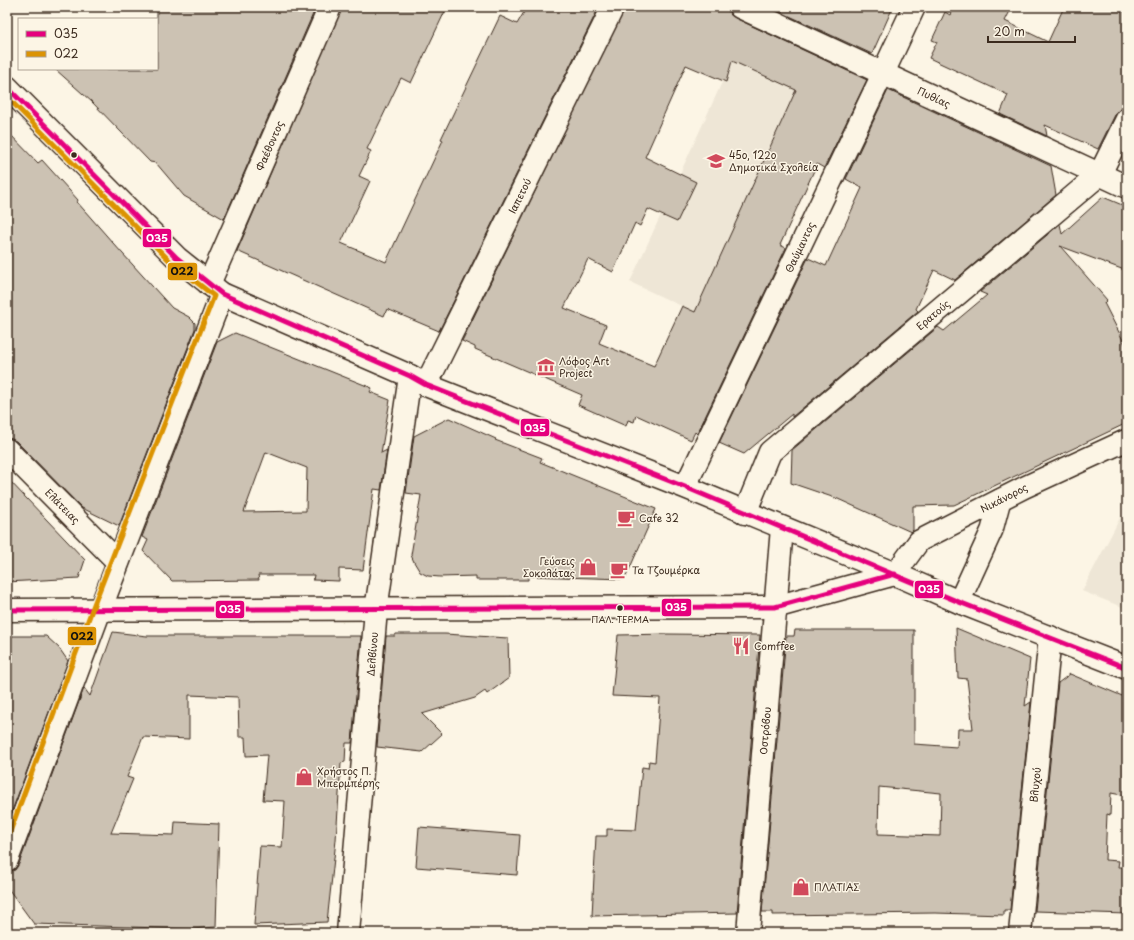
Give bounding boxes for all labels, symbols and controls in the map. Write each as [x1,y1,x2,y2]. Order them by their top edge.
legend [18,18,158,70]
scale bar [988,18,1075,44]
text: 20 m [994,22,1025,40]
text: 035 [54,24,78,42]
text: 022 [54,44,79,62]
street label: Πυθίας [915,83,953,111]
street label: Φαέθοντος [251,118,287,173]
place label: 45ο, 122ο Δημοτικά Σχολεία [729,147,819,174]
unlabelled marker [69,150,79,160]
school or university icon: 45ο, 122ο Δημοτικά Σχολεία [706,151,726,171]
street label: Ιαπετού [504,175,534,216]
street label: Θαύμαντος [781,219,818,275]
line badge: 035 [142,228,172,248]
text: 035 [146,229,168,246]
line badge: 022 [167,262,198,281]
text: 022 [171,262,193,279]
street label: Ερατούς [913,296,953,333]
place label: Λόφος Art Project [559,353,609,380]
museum icon: Λόφος Art Project [536,357,556,377]
line badge: 035 [520,418,550,437]
text: 035 [524,419,546,436]
street label: Νικάνορος [977,479,1030,516]
street label: Ελάτειας [42,485,84,527]
cafe icon: Cafe 32 [616,508,636,528]
place label: Cafe 32 [639,510,679,525]
place label: Γεύσεις Σοκολάτας [523,553,575,580]
shop icon: Γεύσεις Σοκολάτας [578,557,598,577]
cafe icon: Τα Τζουμέρκα [609,560,629,580]
place label: Τα Τζουμέρκα [632,562,700,578]
line badge: 035 [914,580,944,599]
text: 035 [918,580,940,597]
line badge: 035 [661,598,692,617]
text: 035 [665,598,687,615]
line badge: 035 [215,600,245,619]
text: 035 [219,600,241,617]
marker: ΠΑΛ. ΤΕΡΜΑ [615,603,625,613]
place label: ΠΑΛ. ΤΕΡΜΑ [591,612,649,626]
line badge: 022 [67,626,97,646]
text: 022 [71,627,93,644]
street label: Δελβίνου [362,631,381,677]
restaurant icon: Comffee [731,636,751,656]
place label: Comffee [754,638,795,653]
street label: Οστρόβου [755,706,774,755]
place label: Χρήστος Π. Μπερμπέρης [317,763,380,791]
street label: Βλυχού [1025,766,1044,803]
shop icon: Χρήστος Π. Μπερμπέρης [294,767,314,787]
shop icon: ΠΛΑΤΙΑΣ [791,877,811,897]
place label: ΠΛΑΤΙΑΣ [814,879,859,894]

